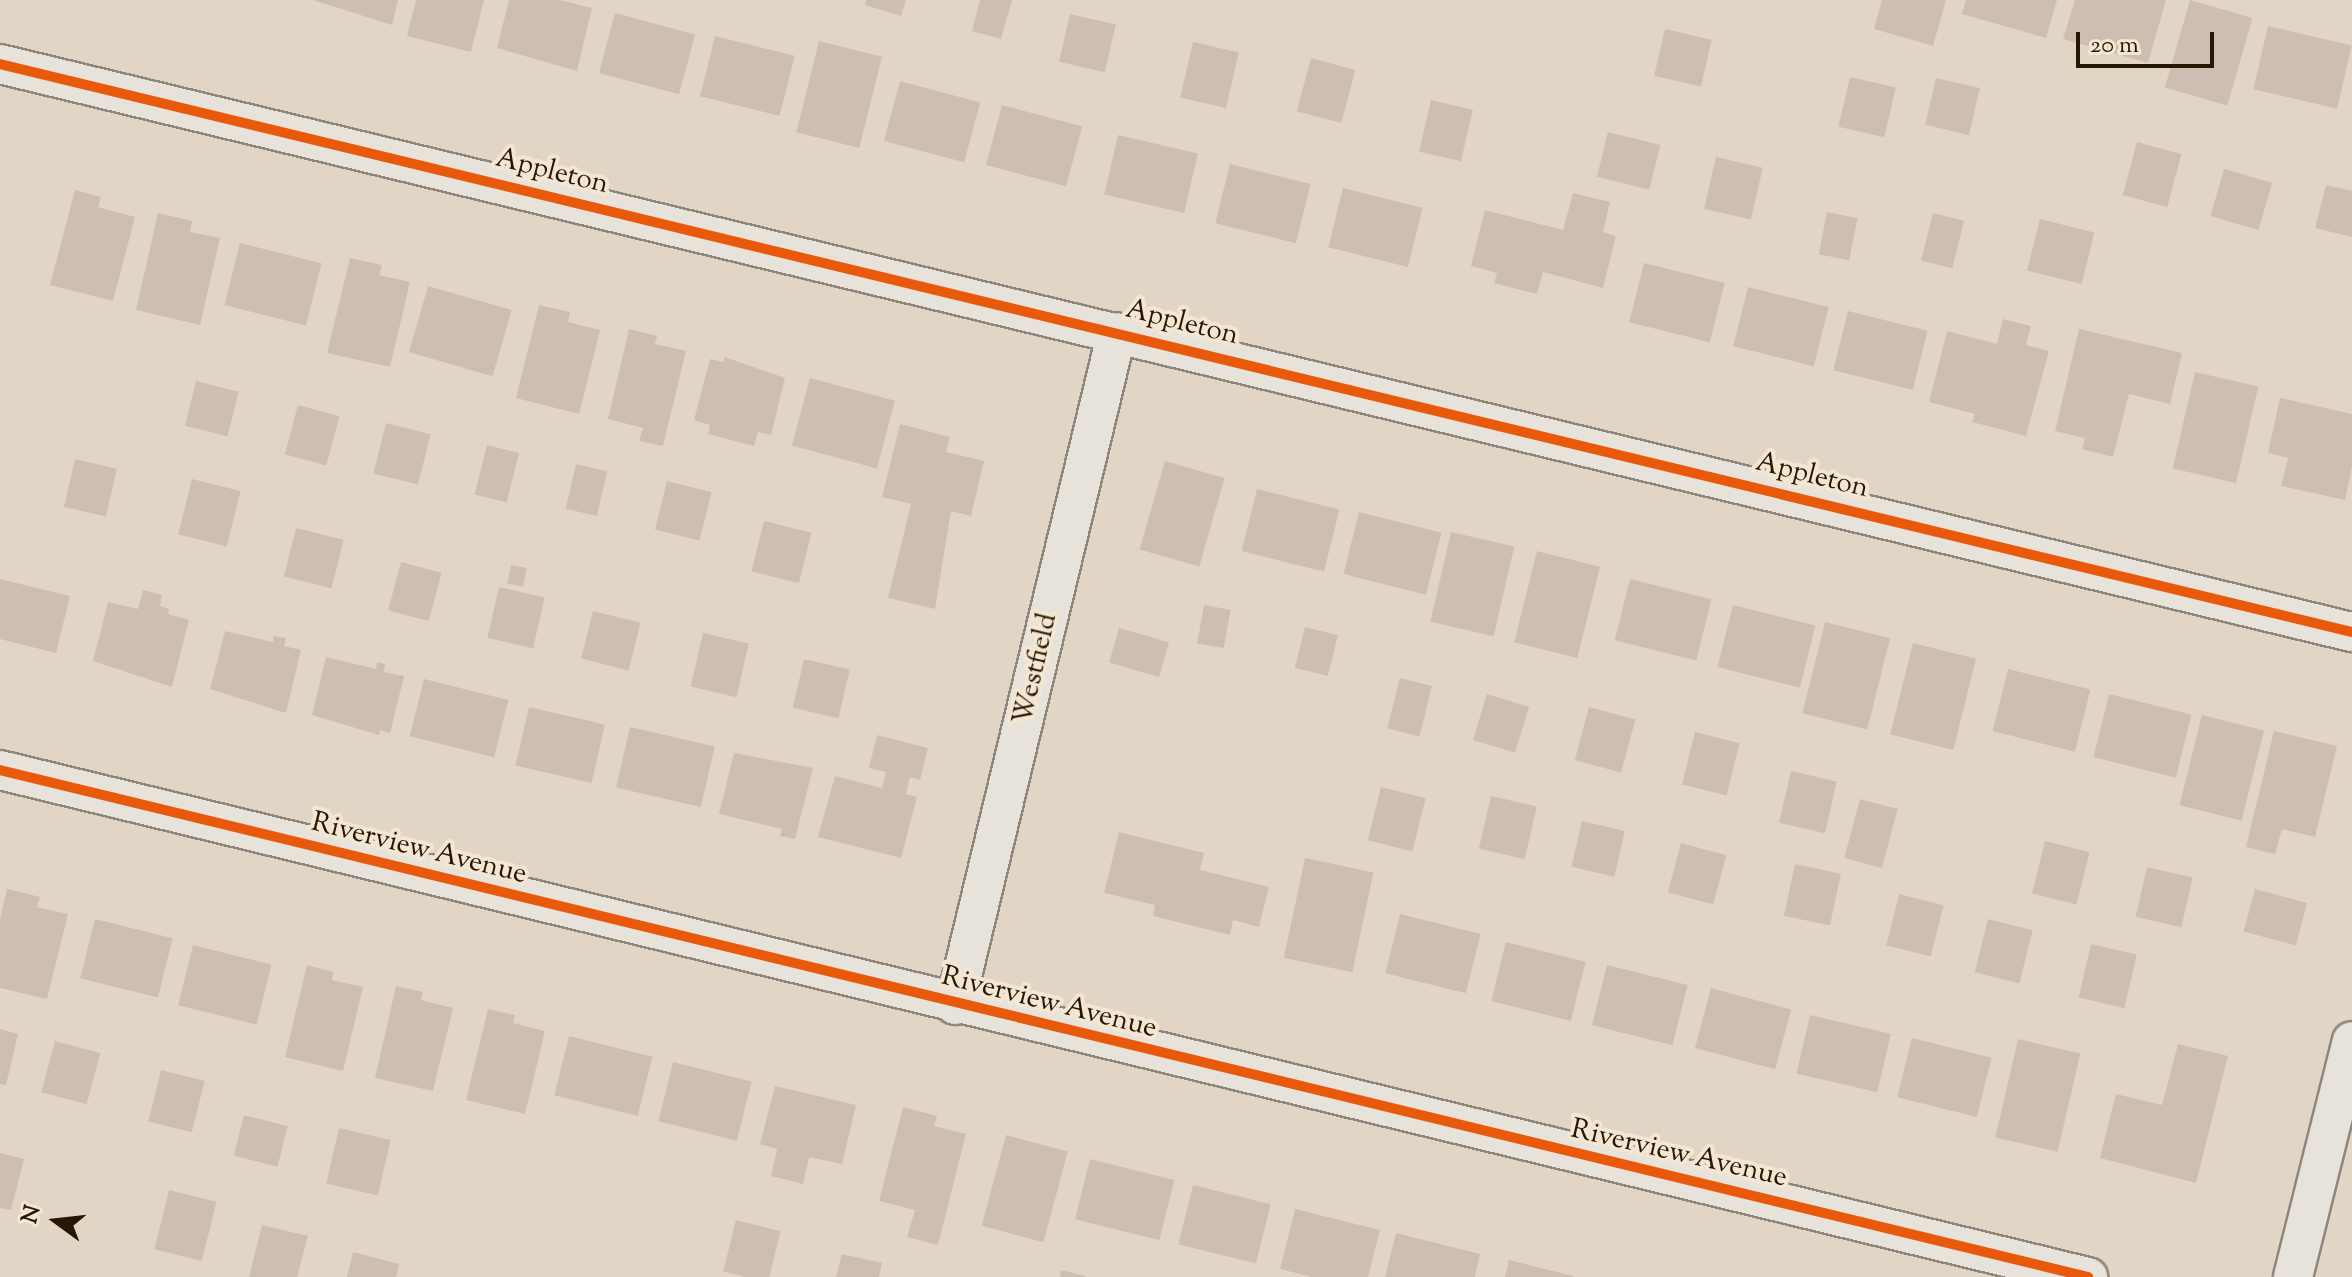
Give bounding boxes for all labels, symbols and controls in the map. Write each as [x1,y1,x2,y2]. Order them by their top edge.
scale bar [2080,16,2218,66]
text: 20 m [2090,29,2139,63]
street label: Appleton [492,142,612,202]
street label: Appleton [1122,293,1242,353]
street label: Appleton [1752,446,1872,506]
street label: Westfield [1007,610,1065,728]
street label: Riverview Avenue [308,806,530,892]
street label: Riverview Avenue [938,960,1160,1046]
street label: Riverview Avenue [1568,1113,1790,1195]
north arrow [16,1181,96,1261]
text: N [15,1202,51,1227]

